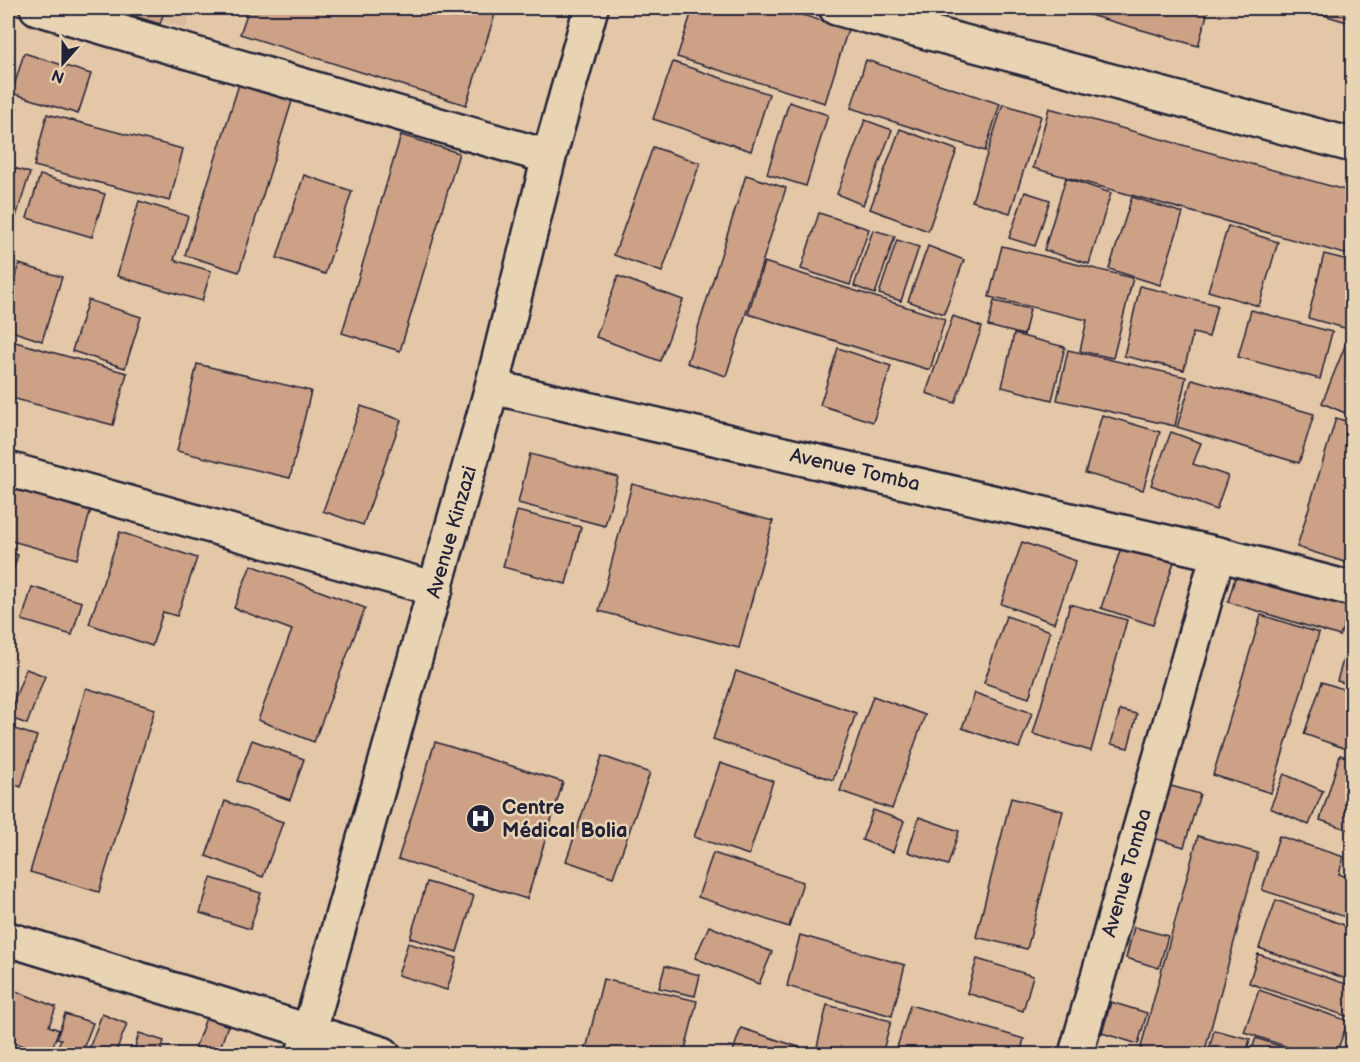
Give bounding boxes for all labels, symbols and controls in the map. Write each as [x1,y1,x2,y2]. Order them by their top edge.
north arrow [33,33,93,93]
text: N [49,65,67,87]
street label: Avenue Tomba [788,443,922,497]
street label: Avenue Kinzazi [422,463,482,601]
place label: Centre Médical Bolia [502,796,627,843]
hospital icon: Centre Médical Bolia [465,803,497,835]
street label: Avenue Tomba [1097,806,1157,940]

